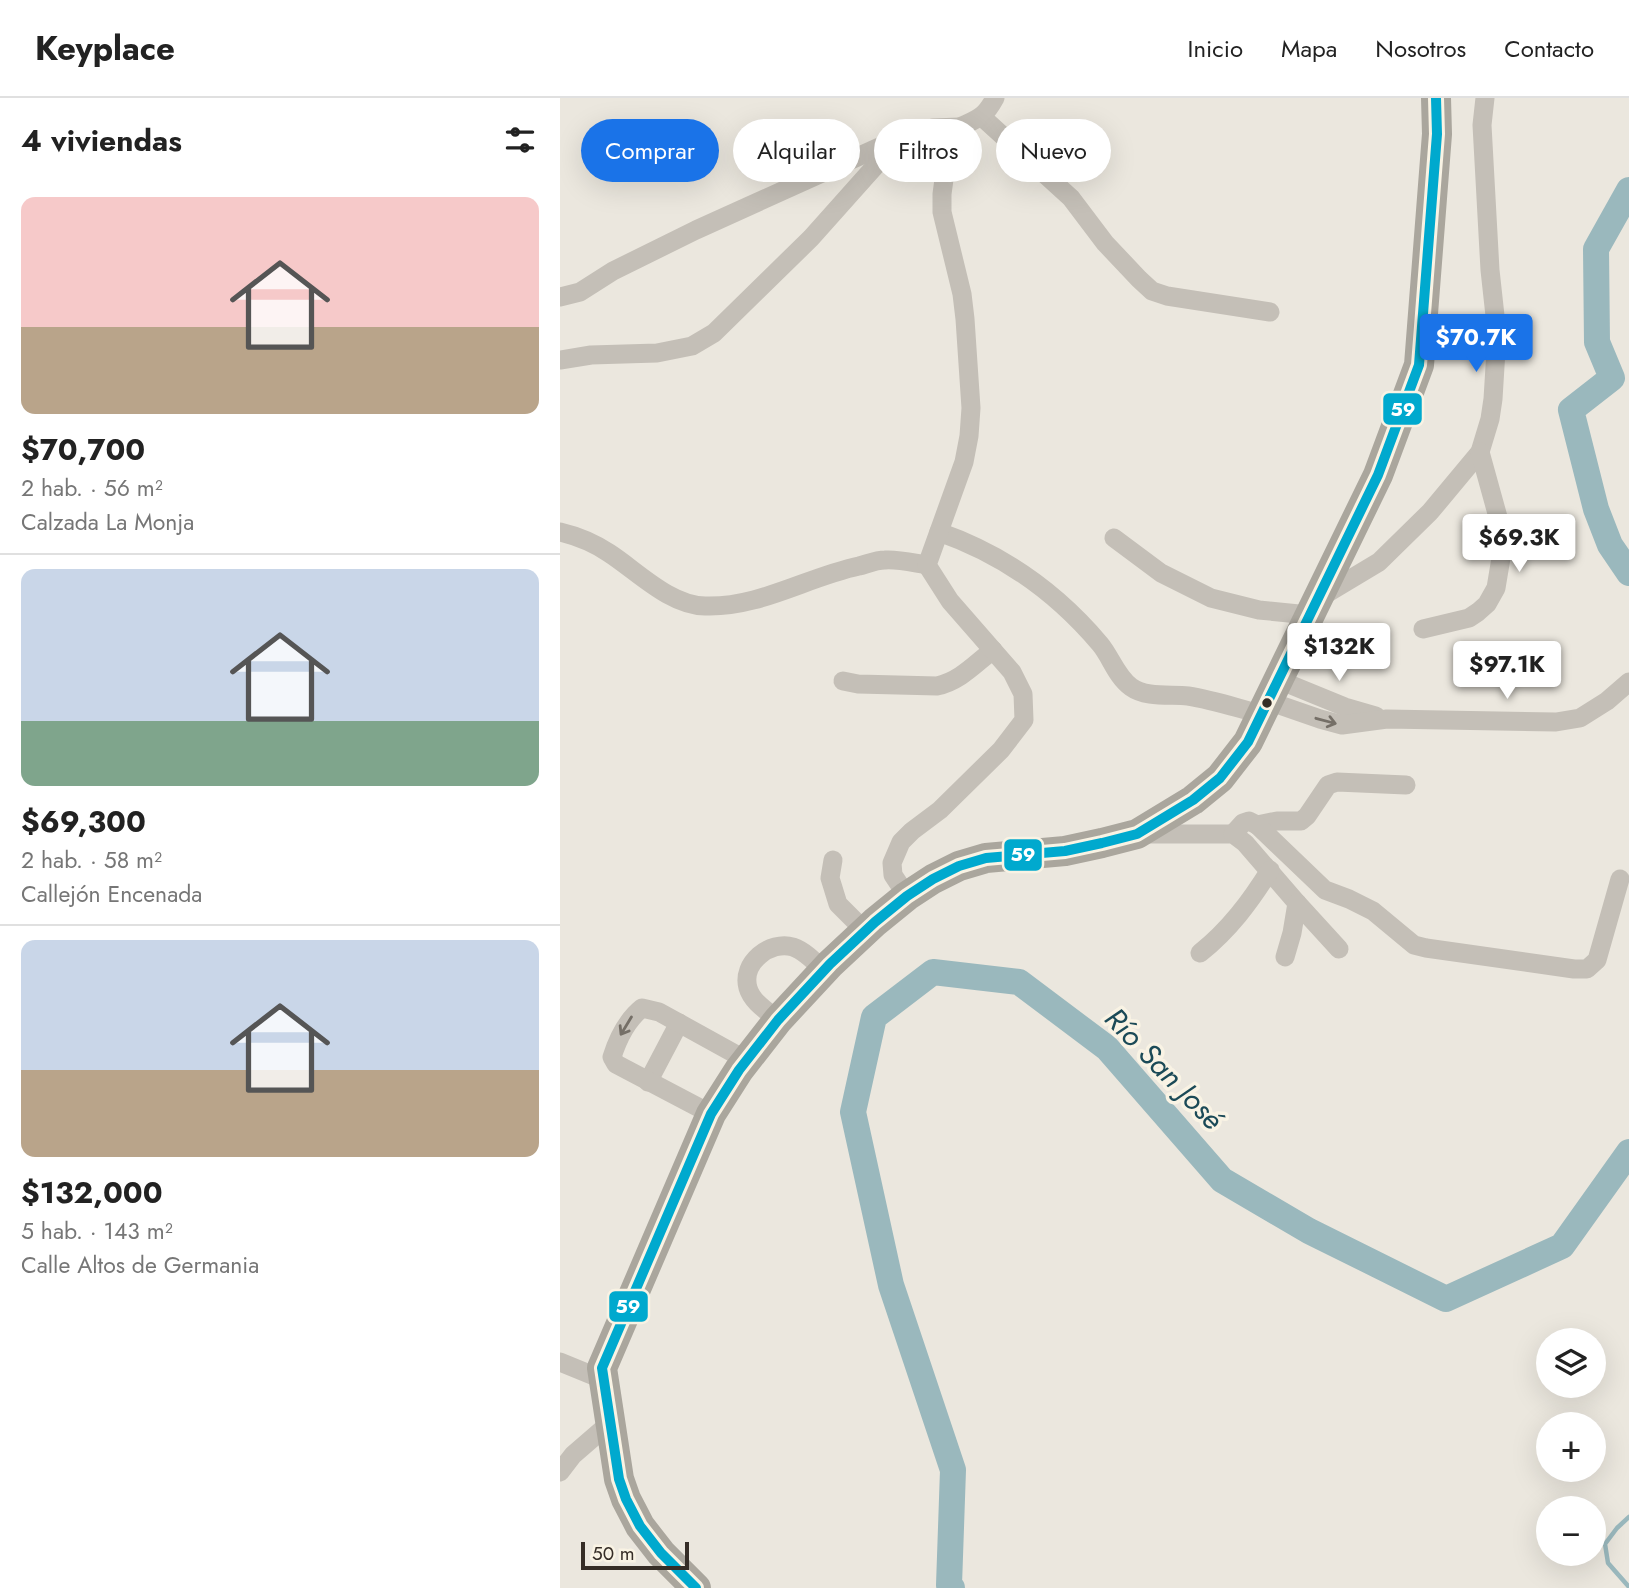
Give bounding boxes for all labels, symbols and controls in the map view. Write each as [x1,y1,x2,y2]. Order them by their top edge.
text: Keyplace [35,25,175,72]
text: Inicio [1188,31,1243,66]
text: Mapa [1281,31,1337,66]
text: Nosotros [1375,31,1466,66]
text: Contacto [1504,31,1594,66]
text: 4 viviendas [21,119,182,162]
chip: Comprar [581,119,719,182]
chip: Alquilar [733,119,860,182]
chip: Filtros [874,119,982,182]
chip: Nuevo [996,119,1111,182]
icon: filters [501,121,539,159]
icon: home [217,242,343,368]
pin: $70.7K [1419,314,1533,374]
text: $70.7K [1436,320,1516,354]
line badge: 59 [1382,392,1423,426]
text: 59 [1391,396,1415,423]
text: $70,700 [21,428,145,471]
text: 2 hab. · 56 m² [21,471,163,505]
text: Calzada La Monja [21,505,194,539]
pin: $69.3K [1462,514,1576,574]
text: $69.3K [1478,520,1560,554]
icon: home [217,614,343,740]
pin: $132K [1290,624,1388,683]
text: $132K [1303,629,1375,663]
pin: $97.1K [1450,642,1564,701]
text: $97.1K [1469,647,1545,681]
unlabelled marker [1260,696,1274,710]
one-way arrow [1315,715,1337,728]
text: $69,300 [21,800,146,843]
line badge: 59 [1003,838,1043,872]
text: 59 [1011,841,1035,868]
text: 2 hab. · 58 m² [21,843,162,877]
text: Callejón Encenada [21,877,202,911]
icon: home [217,985,343,1111]
water label: Río San José [1095,998,1234,1140]
one-way arrow [619,1016,633,1036]
text: $132,000 [21,1171,163,1214]
text: 5 hab. · 143 m² [21,1214,173,1248]
text: Calle Altos de Germania [21,1248,259,1282]
line badge: 59 [608,1290,649,1323]
text: 59 [616,1293,640,1320]
map controls [1536,1328,1606,1566]
button: layers [1536,1328,1606,1398]
button: + [1536,1412,1606,1482]
button: − [1536,1496,1606,1566]
scale bar [581,1539,690,1571]
text: 50 m [592,1540,635,1567]

